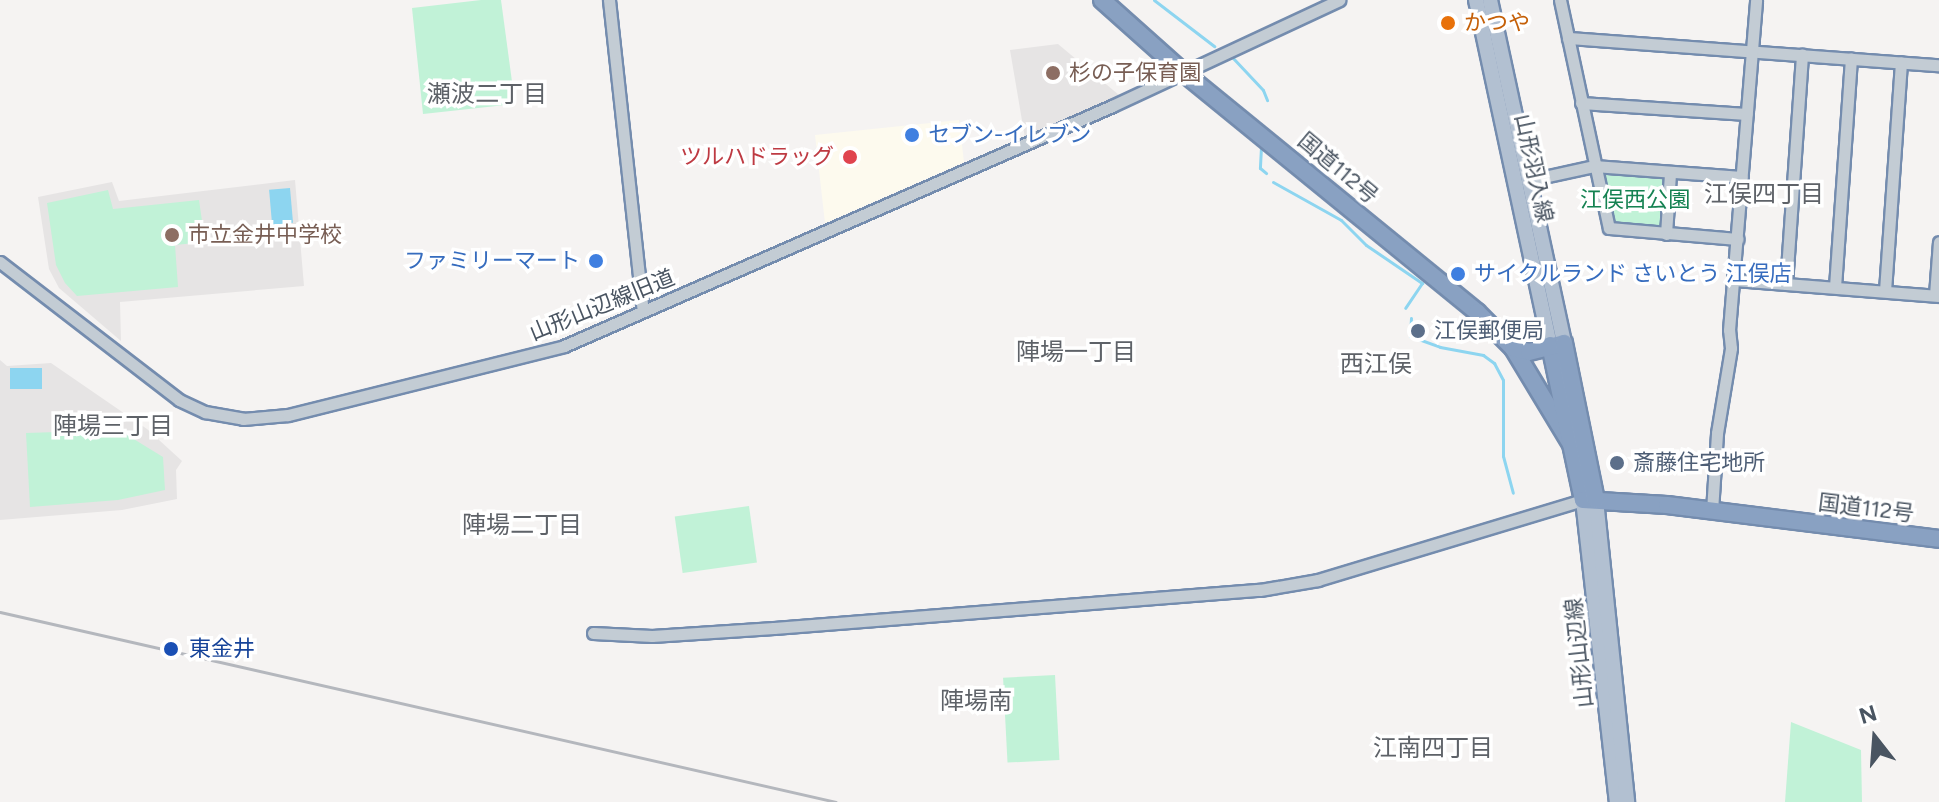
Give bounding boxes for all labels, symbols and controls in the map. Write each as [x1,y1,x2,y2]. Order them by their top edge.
place label: かつや [1464,10,1530,36]
marker: かつや [1439,14,1457,32]
place label: 杉の子保育園 [1069,60,1201,86]
marker: 杉の子保育園 [1044,64,1062,82]
district label: 瀬波二丁目 [427,80,547,108]
street label: 山形羽入線 [1510,111,1558,225]
place label: セブン-イレブン [928,122,1091,148]
marker: セブン-イレブン [903,126,921,144]
street label: 国道112号 [1293,127,1383,209]
place label: ツルハドラッグ [680,144,834,170]
marker: ツルハドラッグ [841,148,859,166]
district label: 江俣四丁目 [1704,180,1824,208]
park label: 江俣西公園 [1580,187,1690,213]
place label: 市立金井中学校 [188,222,342,248]
marker: 市立金井中学校 [163,226,181,244]
place label: ファミリーマート [404,248,580,274]
marker: ファミリーマート [587,252,605,270]
place label: サイクルランド さいとう 江俣店 [1474,261,1793,287]
street label: 山形山辺線旧道 [526,264,678,346]
marker: サイクルランド さいとう 江俣店 [1449,265,1467,283]
place label: 江俣郵便局 [1434,318,1544,344]
marker: 江俣郵便局 [1409,322,1427,340]
district label: 陣場一丁目 [1016,338,1136,366]
district label: 西江俣 [1340,350,1412,378]
district label: 陣場三丁目 [53,412,173,440]
place label: 斎藤住宅地所 [1633,450,1765,476]
marker: 斎藤住宅地所 [1608,454,1626,472]
street label: 国道112号 [1817,489,1915,527]
district label: 陣場二丁目 [462,511,582,539]
street label: 山形山辺線 [1560,597,1598,709]
place label: 東金井 [189,636,255,662]
marker: 東金井 [160,638,182,660]
district label: 陣場南 [940,687,1012,715]
north arrow [1835,698,1915,778]
text: N [1856,699,1880,730]
district label: 江南四丁目 [1373,734,1493,762]

